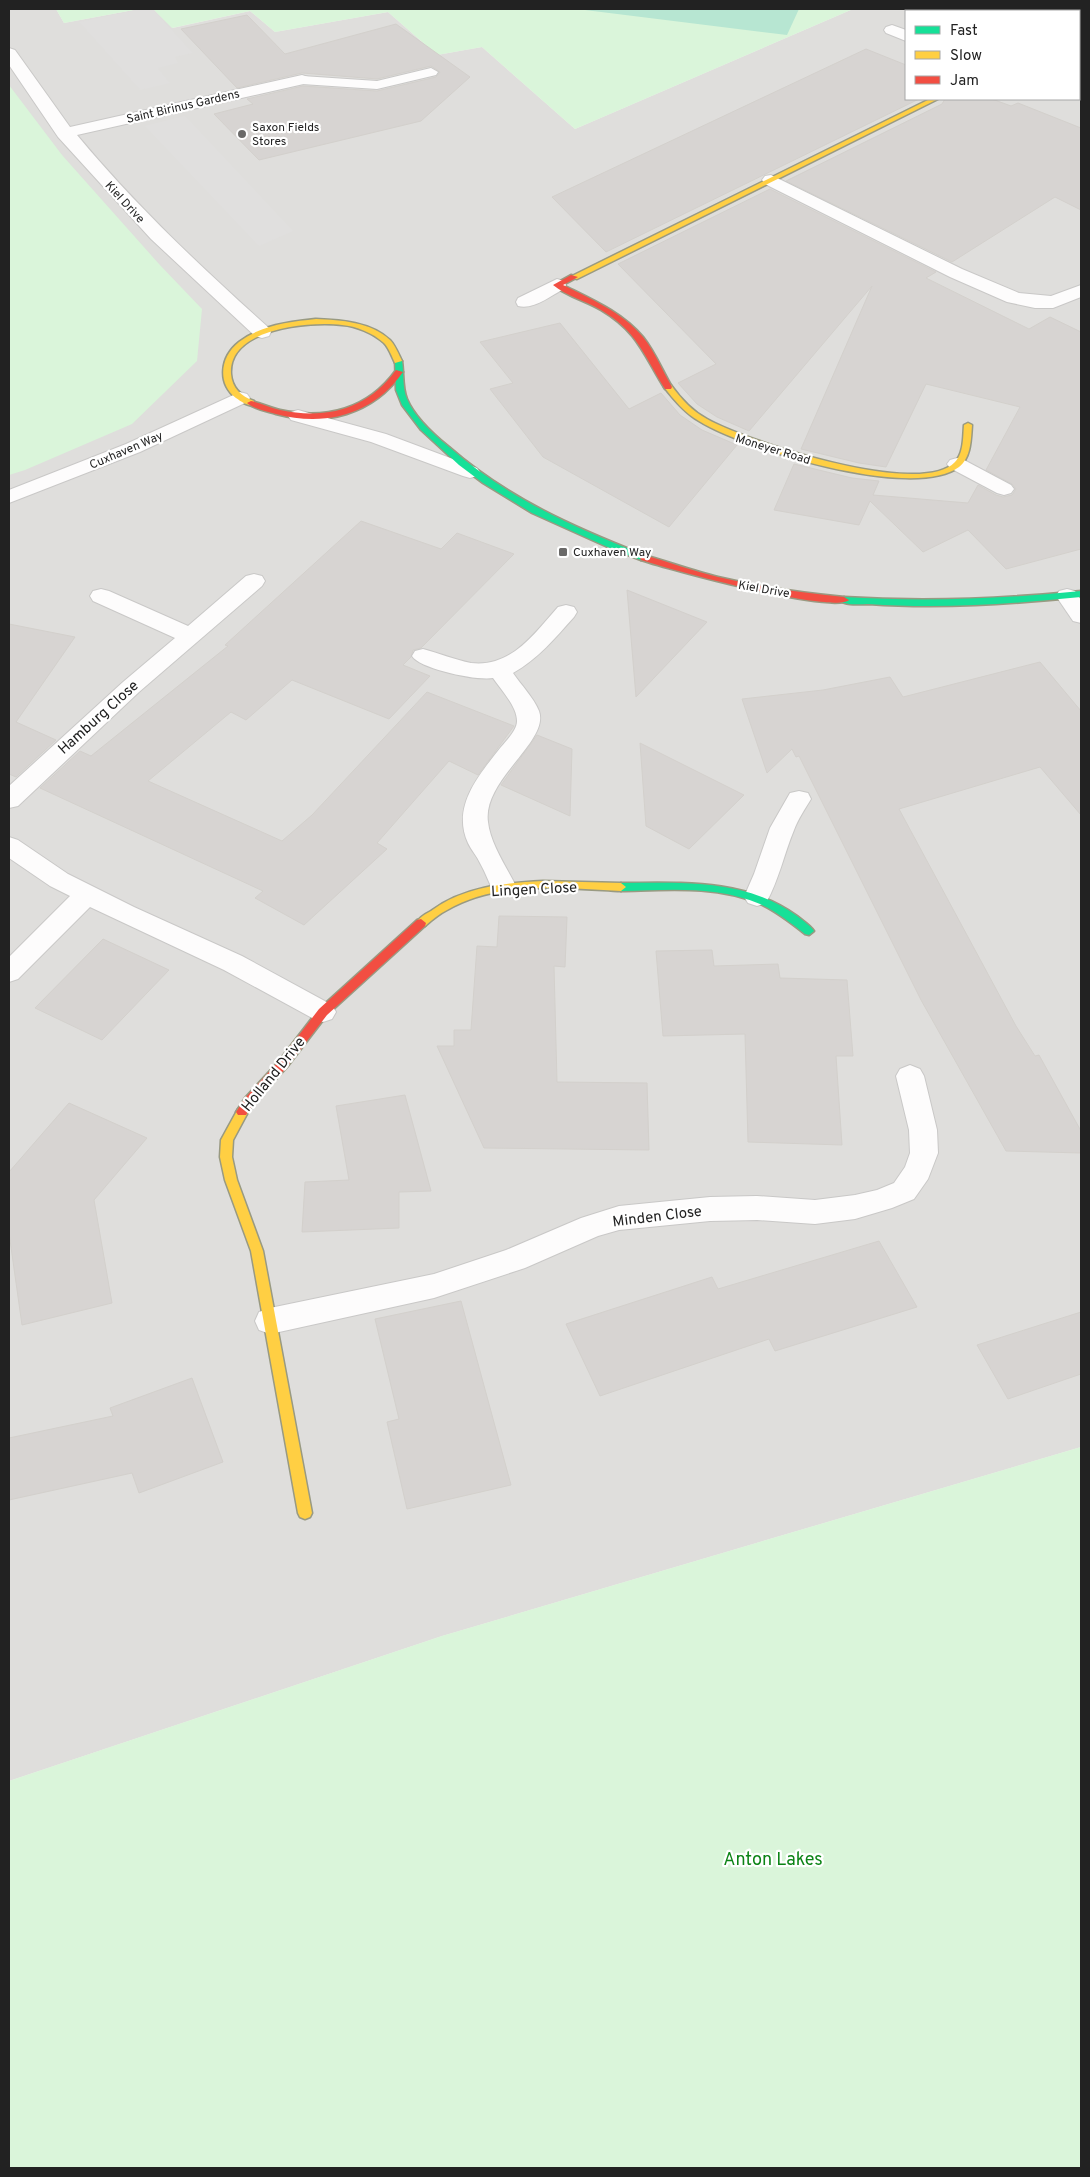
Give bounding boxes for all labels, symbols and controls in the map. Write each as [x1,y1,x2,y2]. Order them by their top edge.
legend [905,10,1080,100]
text: Fast [950,22,978,41]
text: Slow [950,47,982,66]
text: Jam [950,72,979,91]
street label: Saint Birinus Gardens [125,86,241,128]
place label: Saxon Fields Stores [252,120,320,150]
marker: Saxon Fields Stores [236,128,248,140]
street label: Kiel Drive [101,178,148,227]
street label: Cuxhaven Way [87,428,166,474]
street label: Moneyer Road [733,431,812,469]
place label: Cuxhaven Way [573,545,651,561]
marker: Cuxhaven Way [557,546,569,558]
street label: Kiel Drive [737,578,791,602]
street label: Hamburg Close [55,677,143,759]
street label: Lingen Close [491,879,578,902]
street label: Holland Drive [238,1034,310,1116]
street label: Minden Close [611,1203,703,1232]
park label: Anton Lakes [723,1849,823,1872]

